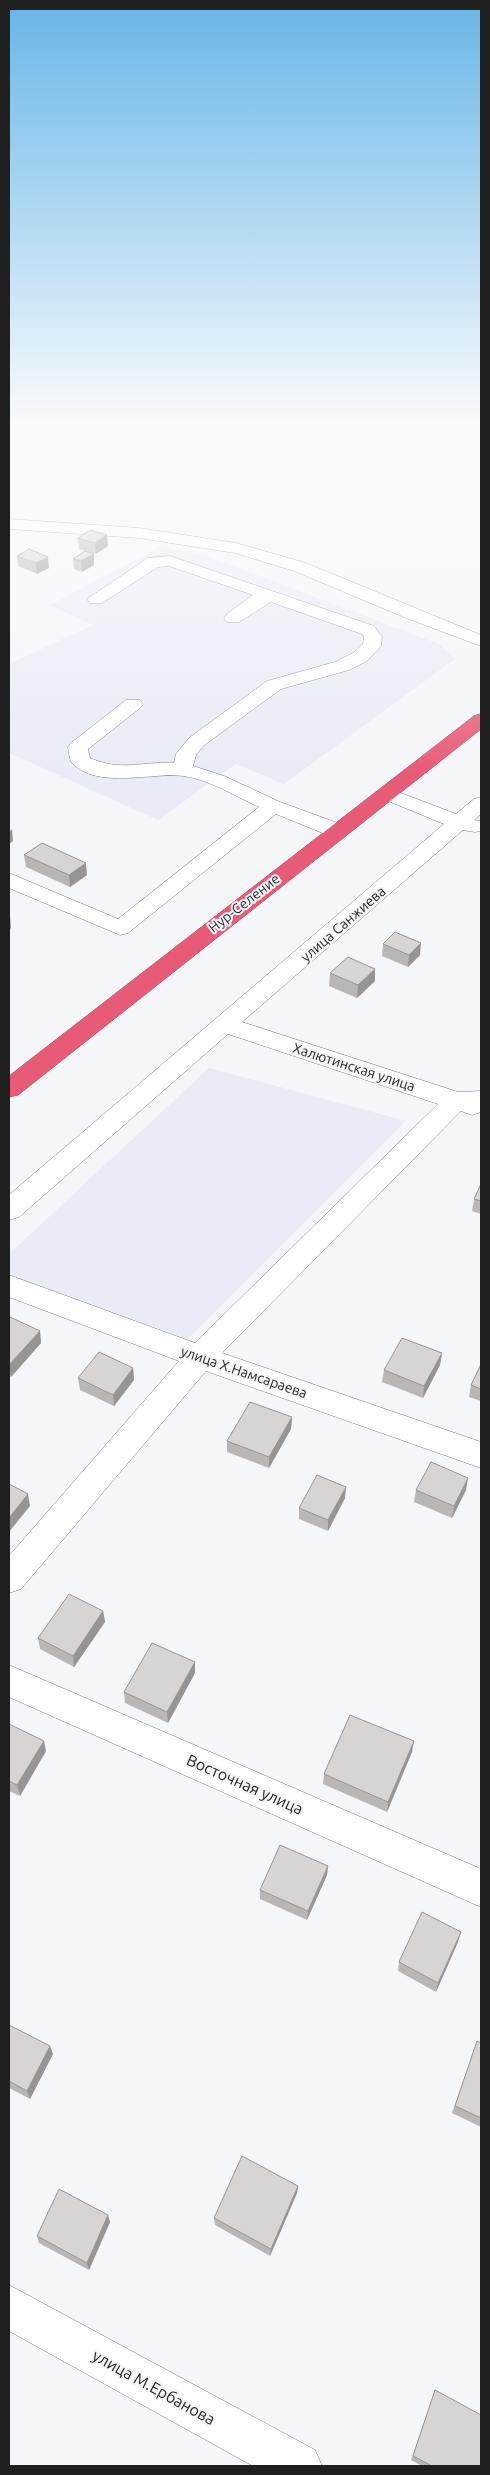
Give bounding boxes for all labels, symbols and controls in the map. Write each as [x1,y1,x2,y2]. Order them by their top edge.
street label: Нур-Селение [205,870,283,936]
street label: улица Санжиева [297,883,389,965]
street label: Халютинская улица [291,1040,417,1094]
street label: улица Х.Намсараева [179,1343,309,1401]
street label: Восточная улица [184,1750,306,1818]
street label: улица М.Ербанова [90,2346,218,2428]

